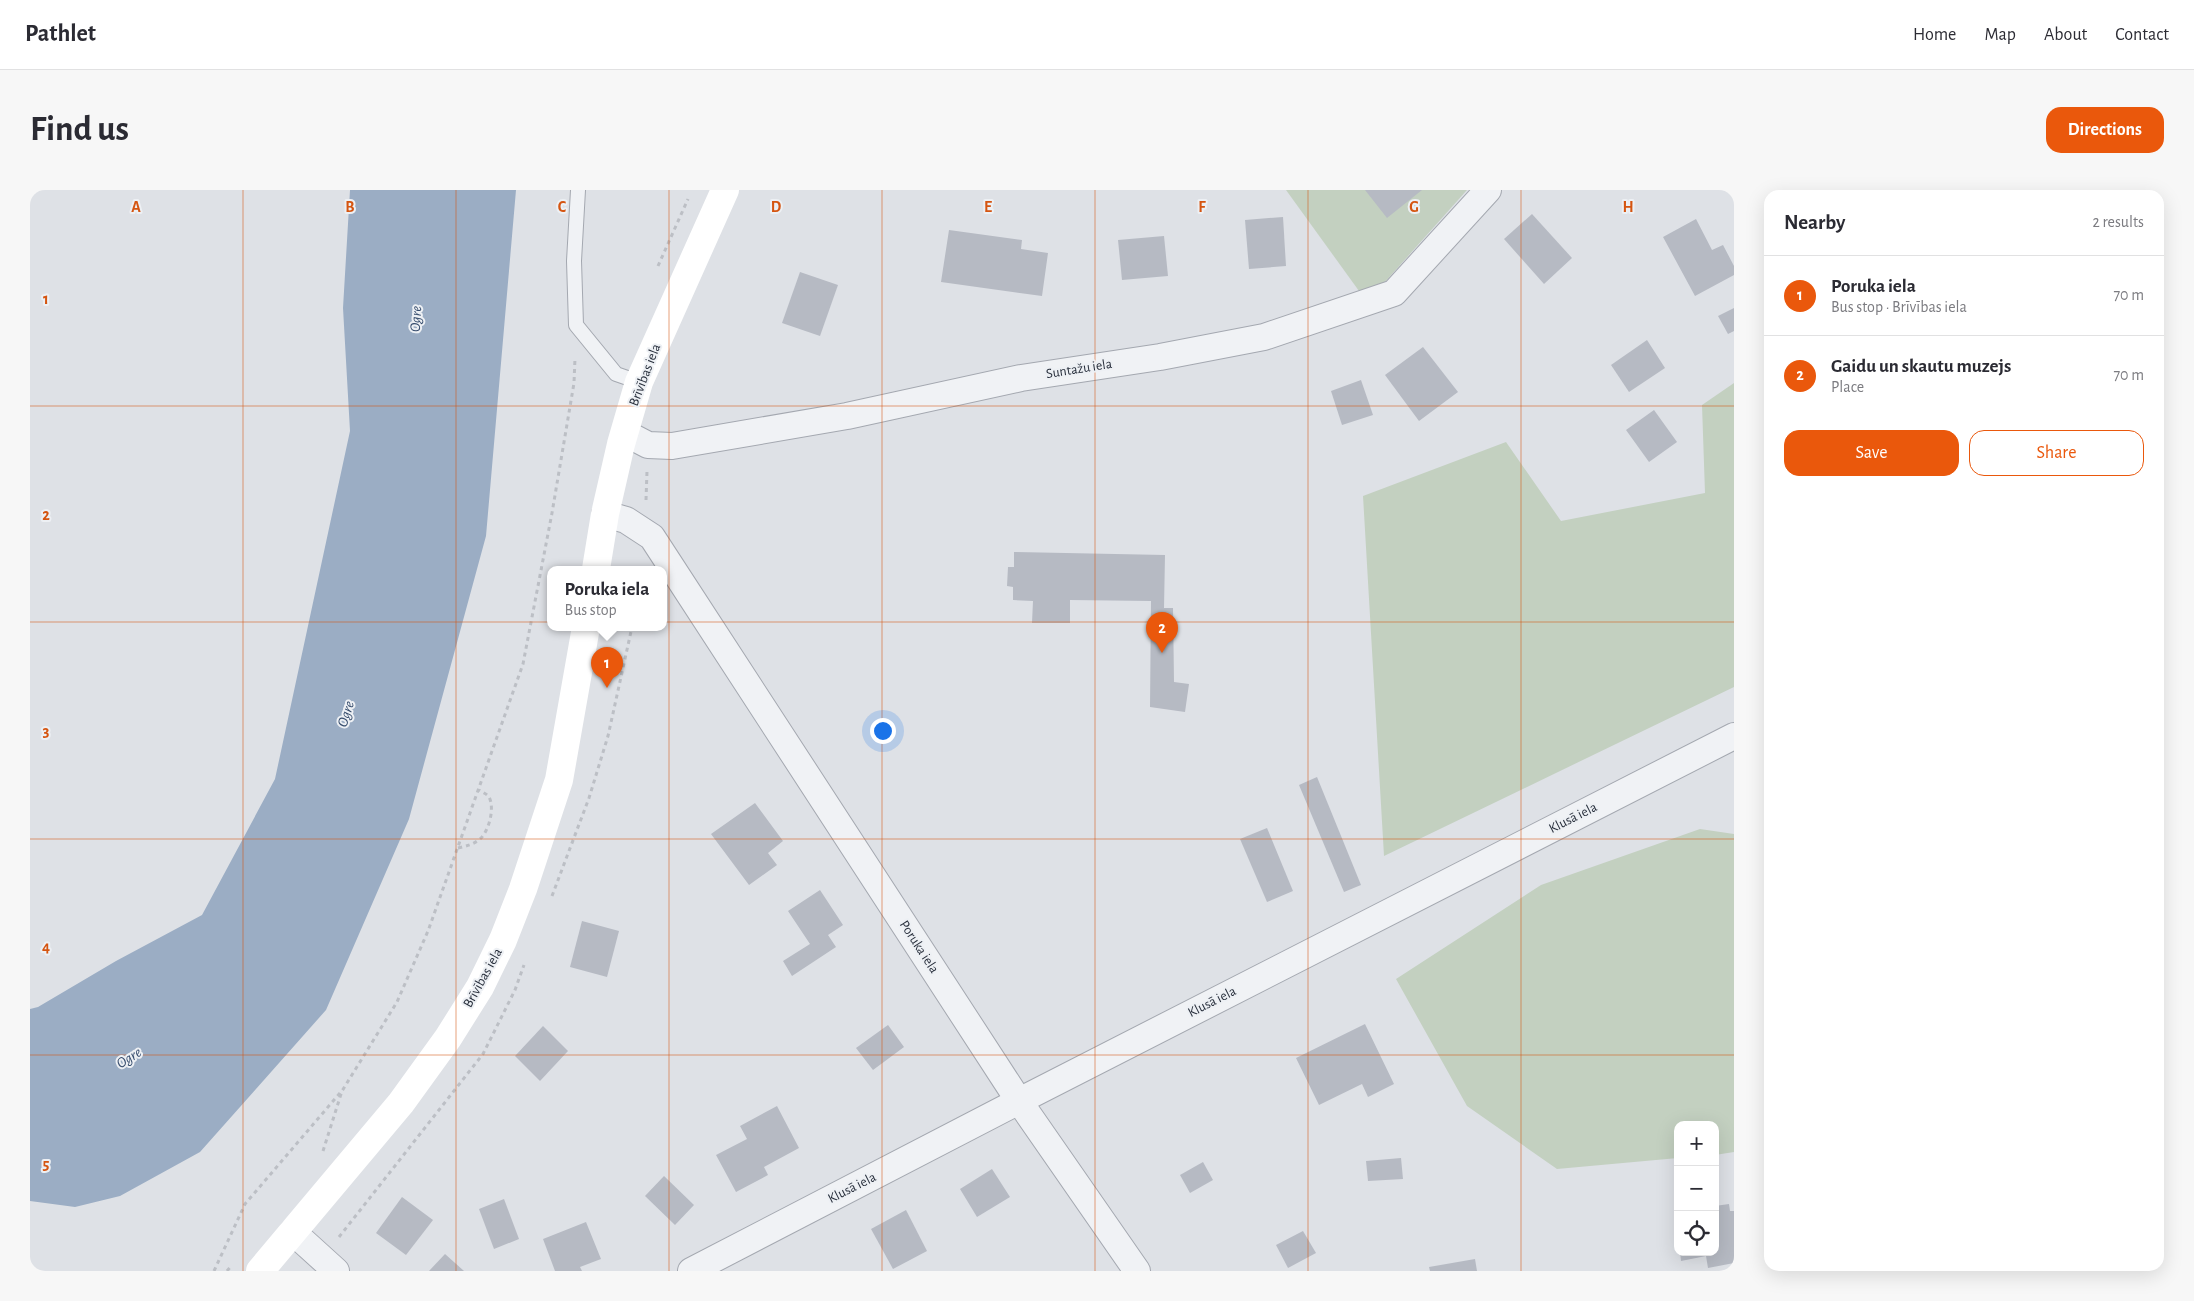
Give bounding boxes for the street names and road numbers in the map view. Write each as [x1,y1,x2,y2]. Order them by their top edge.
street label: Brīvības iela [627,341,663,408]
street label: Suntažu iela [1045,357,1114,381]
street label: Klusā iela [1547,800,1600,836]
street label: Poruka iela [897,918,941,976]
street label: Brīvības iela [461,945,505,1010]
street label: Klusā iela [1186,984,1239,1020]
street label: Klusā iela [826,1170,879,1206]

